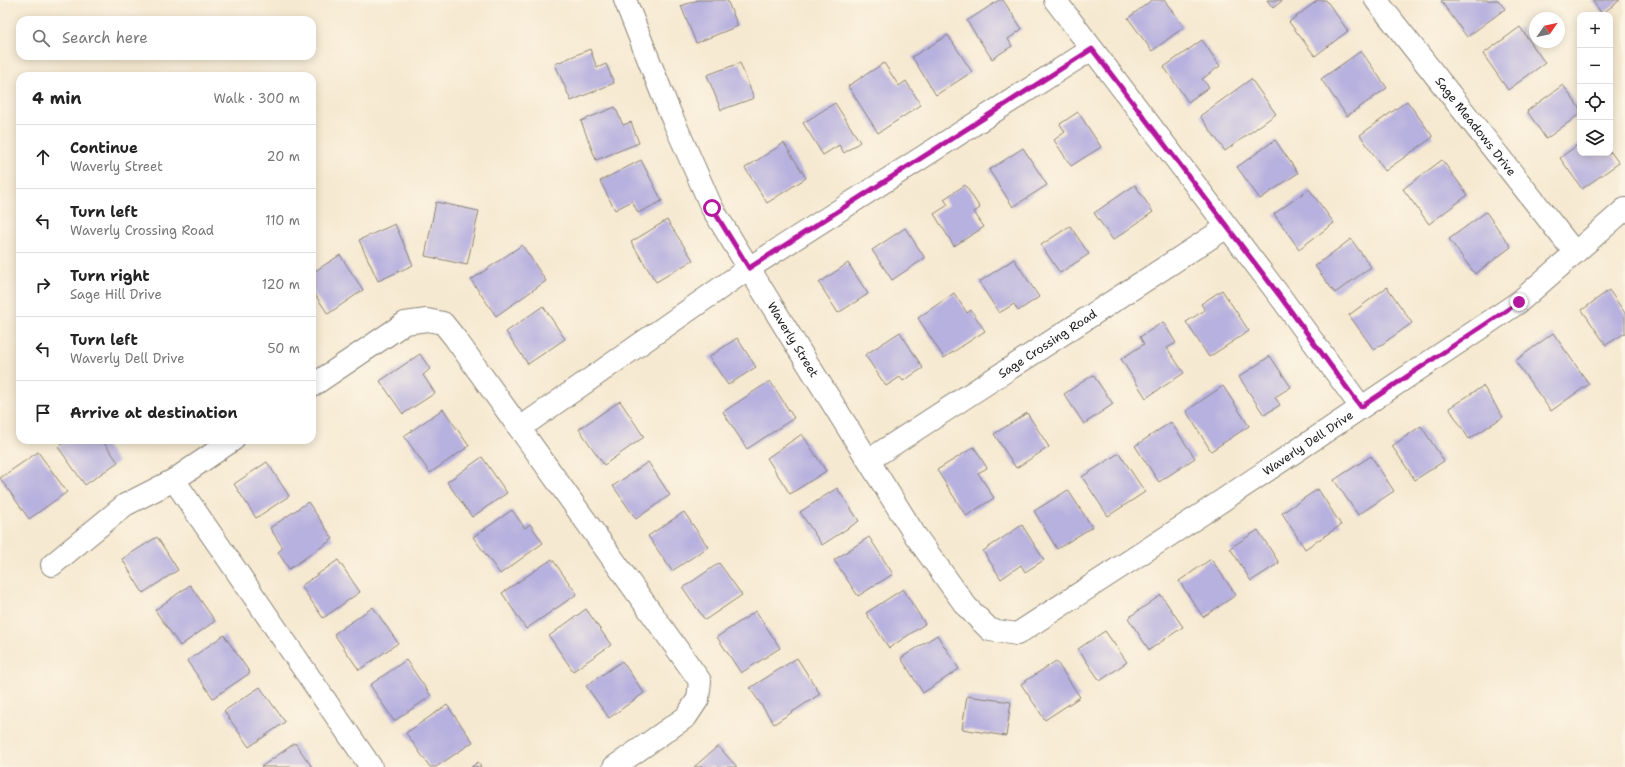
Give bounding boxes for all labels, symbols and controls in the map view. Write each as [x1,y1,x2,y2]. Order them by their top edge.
north arrow [1529,12,1565,48]
map controls [1577,12,1613,156]
button: + [1577,12,1613,48]
search box [16,16,316,60]
icon: search [30,27,52,49]
text: Search here [62,28,148,48]
button: − [1577,48,1613,84]
street label: Sage Meadows Drive [1432,74,1520,180]
button: locate [1577,84,1613,120]
text: 4 min [32,87,82,109]
text: Walk · 300 m [213,90,300,107]
button: layers [1577,120,1613,156]
text: Continue [70,138,138,158]
icon: ahead [32,146,54,168]
text: 20 m [267,148,300,165]
text: Waverly Street [70,158,163,175]
route start [703,199,721,217]
text: Turn left [70,202,138,222]
icon: left [32,210,54,232]
text: 110 m [265,212,300,229]
text: Waverly Crossing Road [70,222,214,239]
text: Turn right [70,266,150,286]
icon: right [32,274,54,296]
text: 120 m [262,276,300,293]
text: Sage Hill Drive [70,286,162,303]
route end [1510,293,1528,311]
street label: Waverly Street [764,299,822,380]
street label: Sage Crossing Road [995,306,1100,382]
text: Turn left [70,330,138,350]
icon: left [32,338,54,360]
text: 50 m [267,340,300,357]
text: Waverly Dell Drive [70,350,185,367]
icon: arrive [32,402,54,424]
text: Arrive at destination [70,403,238,423]
street label: Waverly Dell Drive [1259,407,1357,479]

